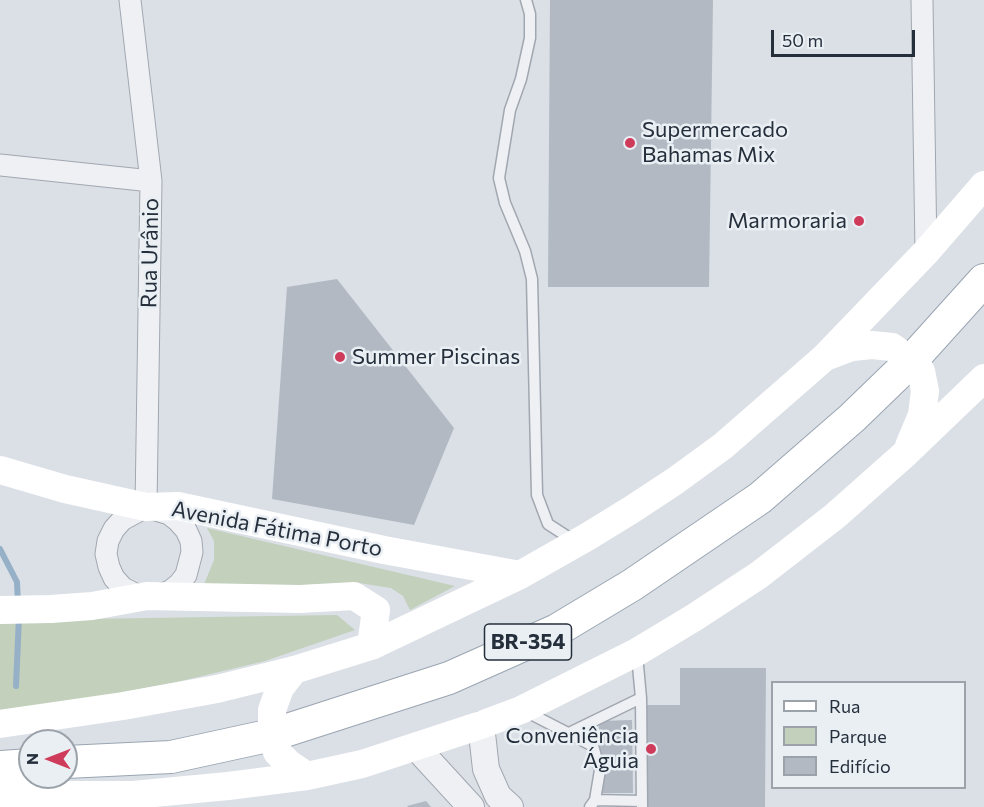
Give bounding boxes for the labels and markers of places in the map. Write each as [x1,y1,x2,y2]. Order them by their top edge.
place label: Supermercado Bahamas Mix [642,117,788,168]
marker: Supermercado Bahamas Mix [623,136,637,150]
place label: Marmoraria [727,208,847,234]
marker: Marmoraria [852,214,866,228]
place label: Summer Piscinas [352,344,520,370]
marker: Summer Piscinas [333,350,347,364]
place label: Conveniência Águia [505,723,639,774]
marker: Conveniência Águia [644,742,658,756]

